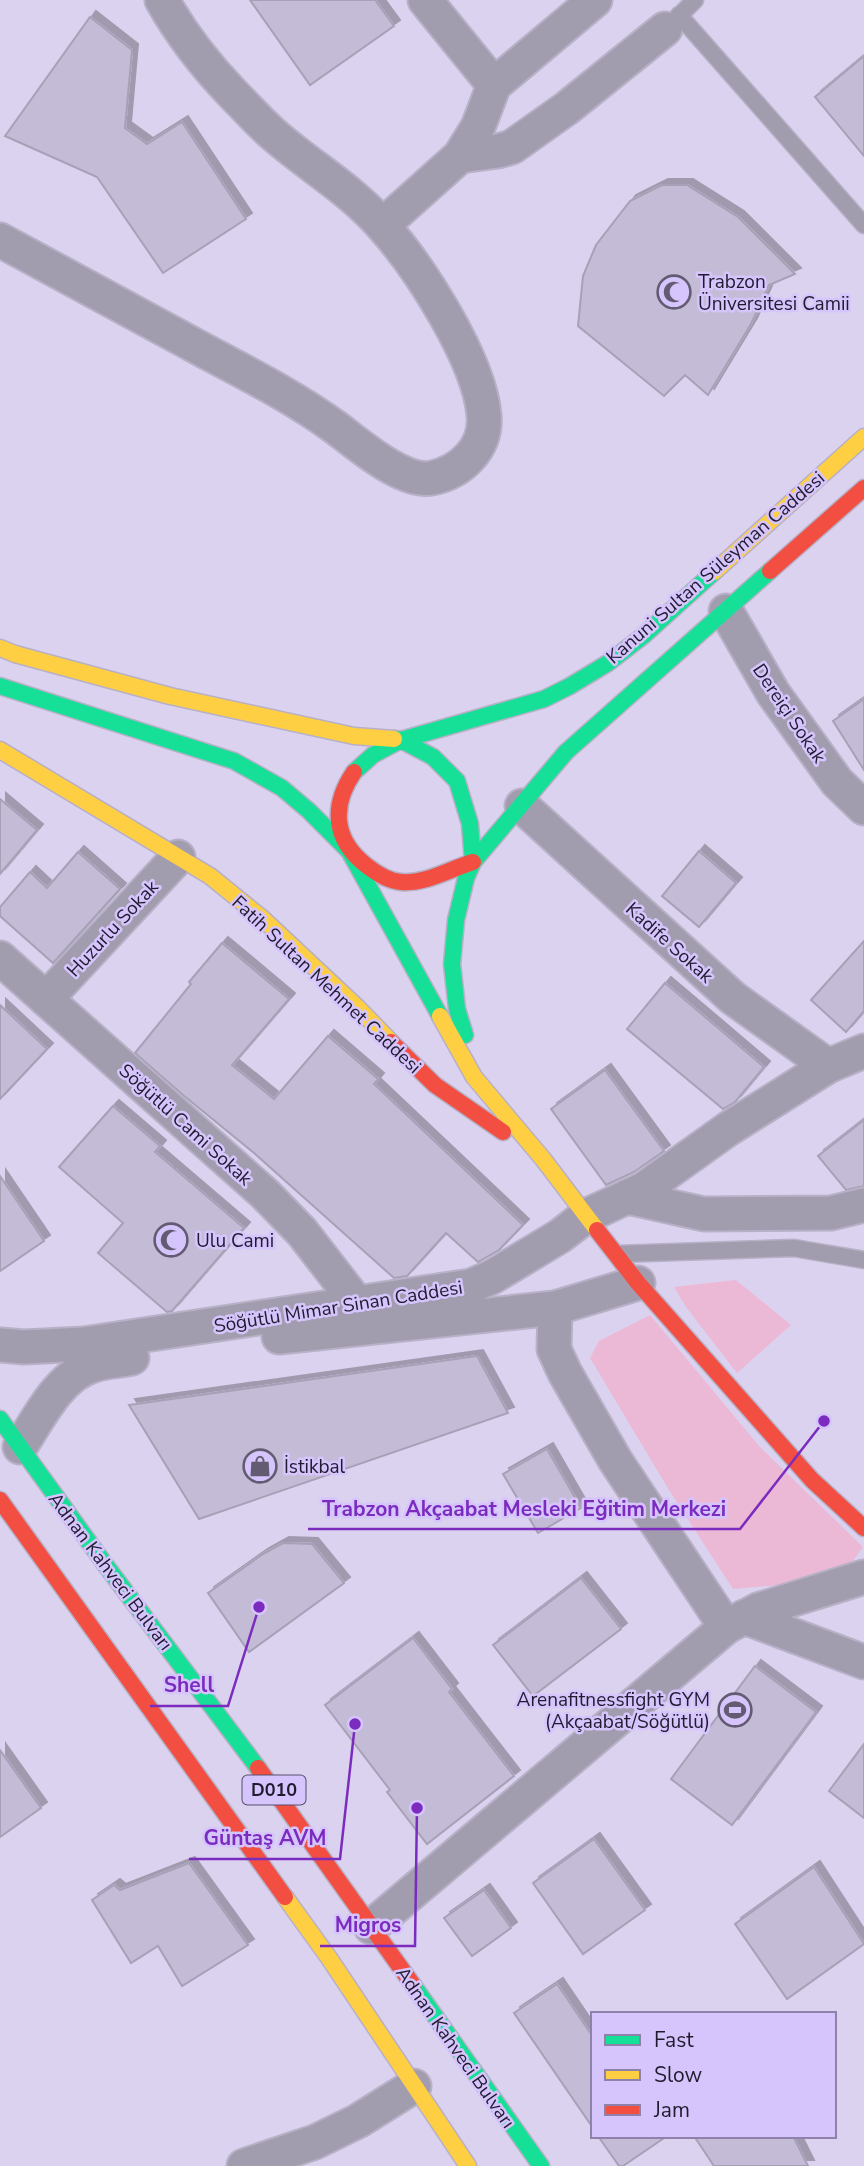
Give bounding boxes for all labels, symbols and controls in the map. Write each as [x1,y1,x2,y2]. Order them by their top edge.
place label: Trabzon Üniversitesi Camii [698,269,850,317]
mosque icon: Trabzon Üniversitesi Camii [655,273,693,311]
street label: Kanuni Sultan Süleyman Caddesi [601,466,830,670]
street label: Dereiçi Sokak [746,659,832,769]
street label: Huzurlu Sokak [61,874,165,983]
street label: Fatih Sultan Mehmet Caddesi [226,890,427,1080]
street label: Kadife Sokak [620,896,719,989]
street label: Söğütlü Cami Sokak [113,1058,258,1192]
mosque icon: Ulu Cami [152,1221,190,1259]
place label: Ulu Cami [196,1228,274,1254]
street label: Söğütlü Mimar Sinan Caddesi [212,1274,464,1340]
shop icon: İstikbal [241,1447,279,1485]
place label: İstikbal [284,1454,346,1480]
street label: Adnan Kahveci Bulvarı [42,1487,178,1656]
callout: Trabzon Akçaabat Mesleki Eğitim Merkezi [308,1487,740,1529]
text: Trabzon Akçaabat Mesleki Eğitim Merkezi [322,1495,726,1523]
callout: Shell [150,1664,228,1706]
text: Shell [164,1671,214,1699]
place label: Arenafitnessfight GYM (Akçaabat/Söğütlü) [517,1687,710,1735]
sports icon: Arenafitnessfight GYM (Akçaabat/Söğütlü) [716,1691,754,1729]
road number: D010 [243,1776,306,1804]
callout: Güntaş AVM [189,1817,340,1859]
text: Güntaş AVM [204,1824,326,1852]
callout: Migros [320,1904,415,1946]
text: Migros [335,1911,401,1939]
street label: Adnan Kahveci Bulvarı [390,1962,521,2134]
legend [591,2012,836,2138]
text: Fast [654,2026,694,2054]
text: Slow [654,2061,703,2089]
text: Jam [653,2096,690,2124]

